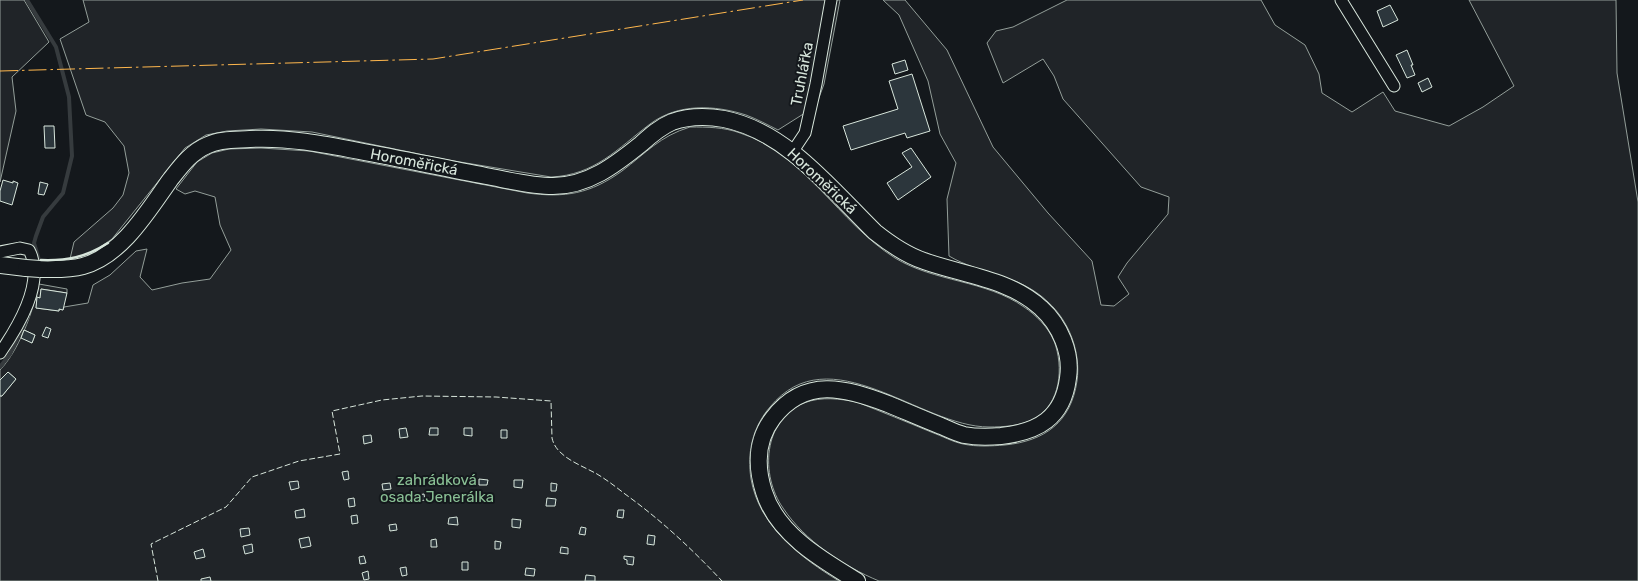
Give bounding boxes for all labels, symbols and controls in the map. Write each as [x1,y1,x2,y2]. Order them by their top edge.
street label: Truhlářka [787,40,817,108]
street label: Horoměřická [783,144,861,218]
street label: Horoměřická [369,145,459,179]
park label: zahrádková osada Jenerálka [380,471,494,506]

